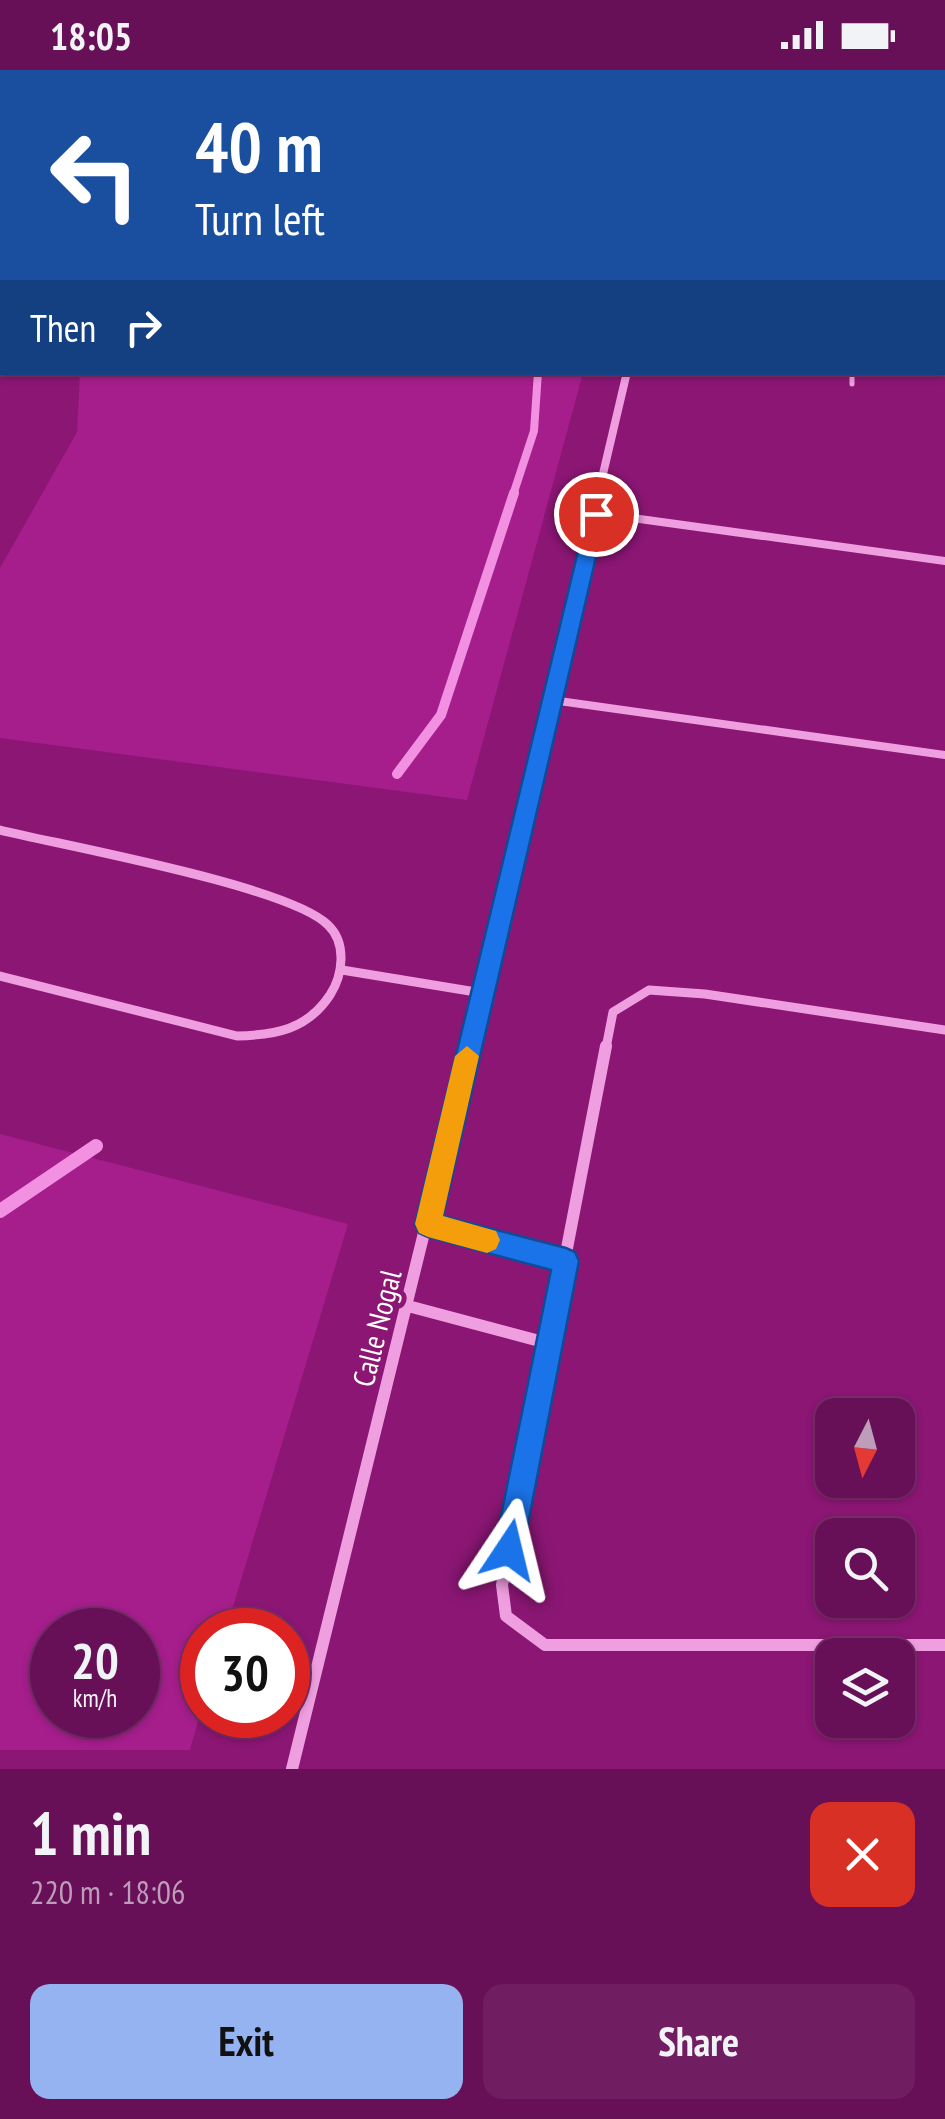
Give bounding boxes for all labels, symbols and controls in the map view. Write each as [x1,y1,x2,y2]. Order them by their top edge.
text: 18:05 [50,11,132,60]
text: 40 m [195,101,323,191]
icon: left [30,110,160,240]
text: Turn left [195,189,325,247]
icon: right [116,300,171,355]
text: Then [30,303,96,352]
pin [554,472,639,557]
icon: arrive [569,487,624,542]
street label: Calle Nogal [343,1265,409,1391]
north arrow [815,1398,915,1498]
map controls [815,1398,915,1738]
position arrow [457,1498,561,1602]
button: search [815,1518,915,1618]
speed limit sign: 30 [180,1608,310,1738]
text: 20 [71,1628,119,1693]
button: layers [815,1638,915,1738]
text: km/h [73,1682,117,1714]
text: 1 min [30,1794,151,1872]
button: close [810,1802,915,1907]
text: 220 m · 18:06 [30,1871,185,1913]
button: Exit [30,1984,463,2099]
button: Share [483,1984,915,2099]

